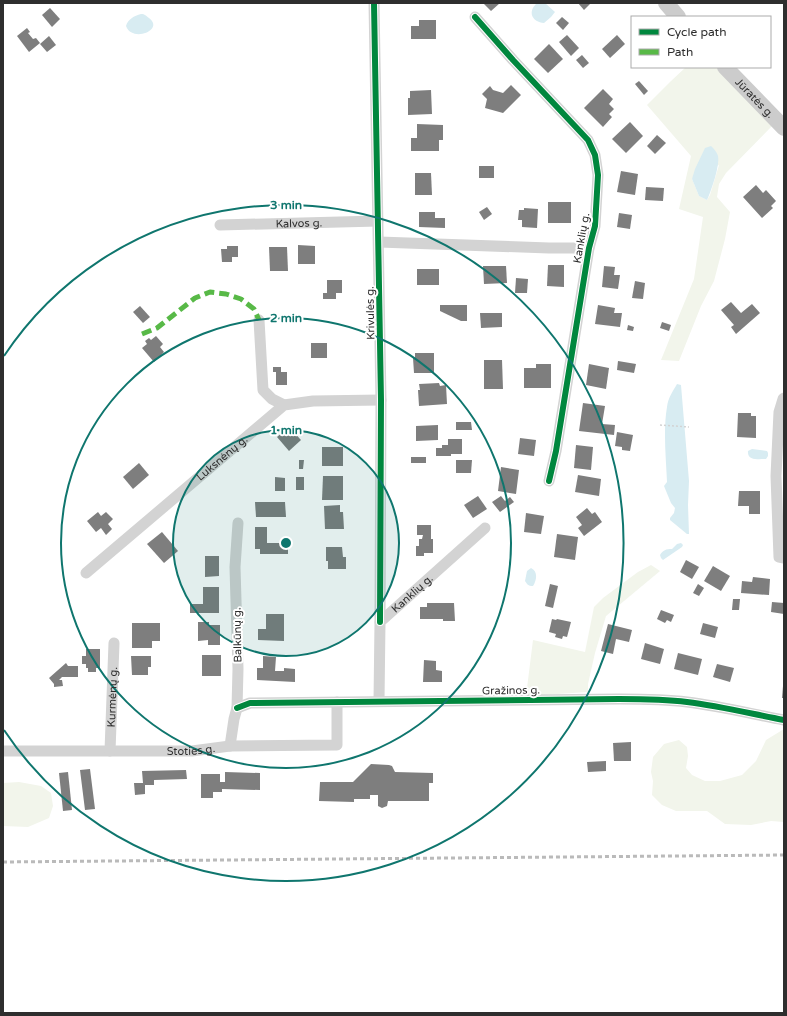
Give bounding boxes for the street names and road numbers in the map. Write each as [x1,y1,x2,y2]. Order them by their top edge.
street label: Jūratės g. [732,76,777,121]
street label: Kanklių g. [571,212,592,264]
street label: Kalvos g. [275,216,323,231]
street label: Krivulės g. [364,286,377,340]
street label: Luksnėnų g. [194,433,250,484]
street label: Kanklių g. [389,572,436,616]
street label: Balkūnų g. [231,607,244,663]
street label: Kurmėnų g. [105,666,120,728]
street label: Gražinos g. [482,683,540,698]
street label: Stoties g. [167,742,216,758]

